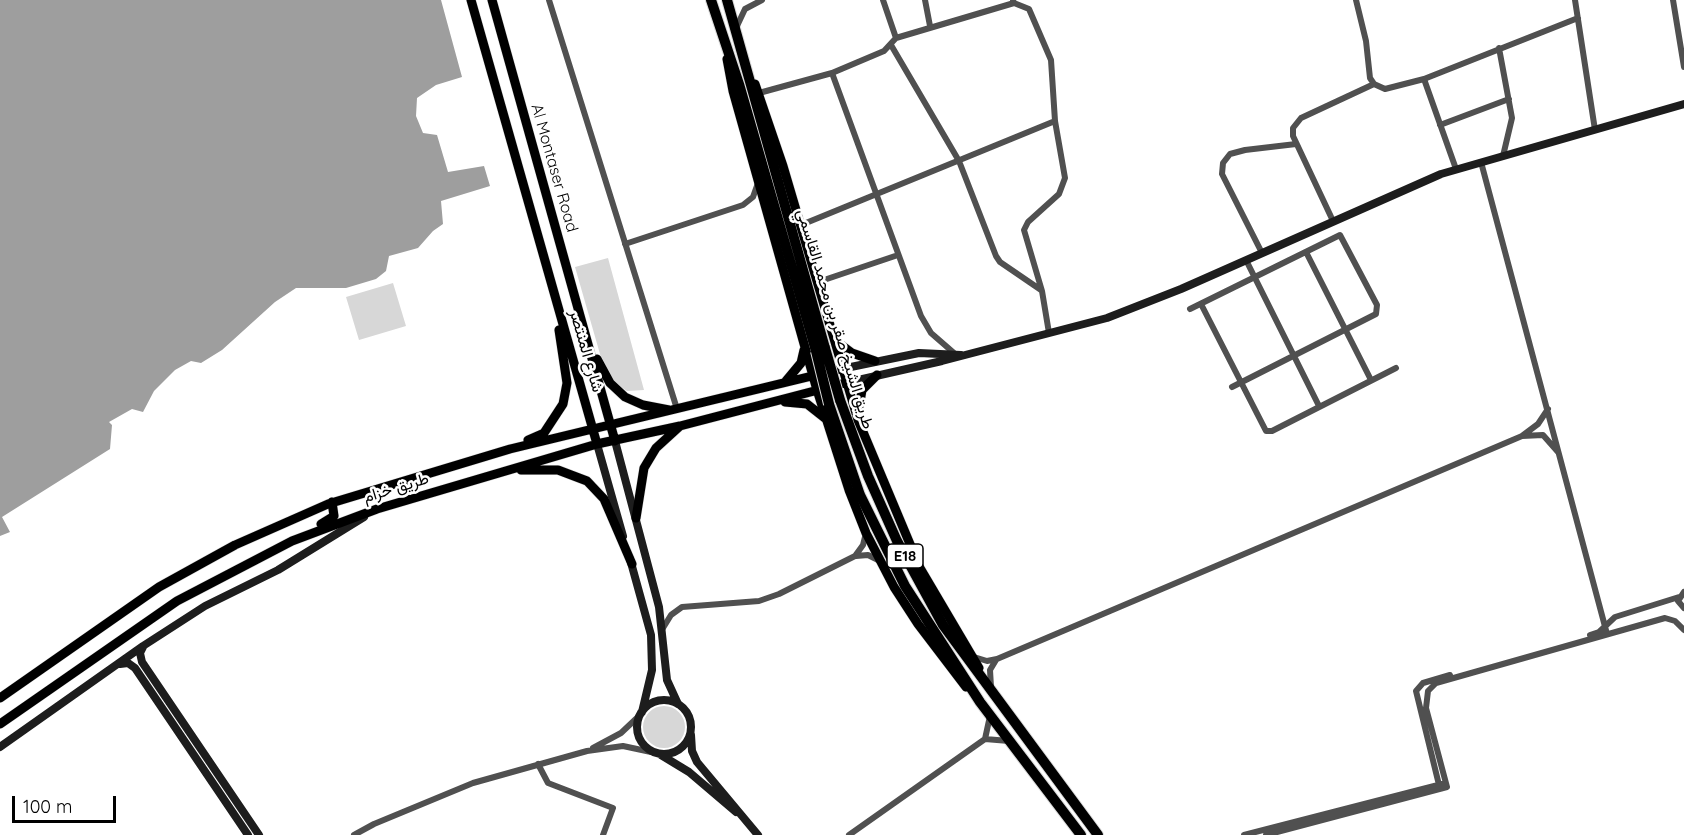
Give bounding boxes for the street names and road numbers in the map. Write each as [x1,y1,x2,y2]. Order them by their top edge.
street label: Al Montaser Road [527,102,581,234]
street label: طريق الشيخ صقر بن محمد القاسمي [792,207,878,431]
street label: شارع المنتصر [565,307,607,395]
street label: طريق خزام [361,469,431,507]
road number: E18 [887,544,923,568]

